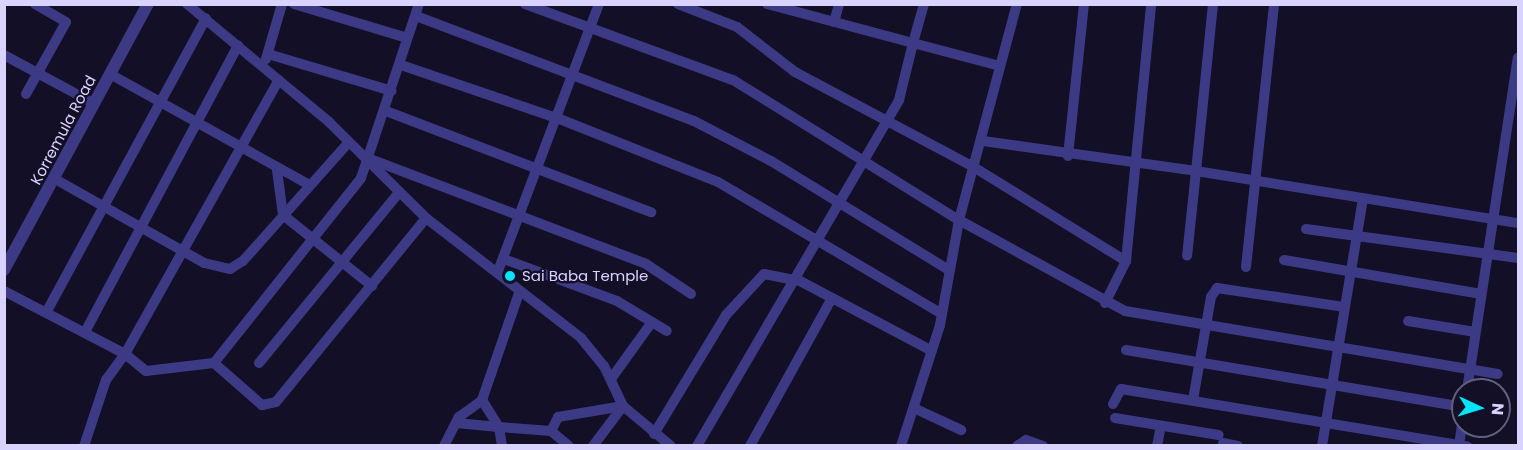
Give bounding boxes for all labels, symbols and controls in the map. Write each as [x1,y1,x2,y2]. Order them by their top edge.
street label: Korremula Road [27,72,99,188]
place label: Sai Baba Temple [522,267,648,285]
marker: Sai Baba Temple [503,269,517,283]
north arrow [1451,378,1511,438]
text: N [1486,402,1509,416]

